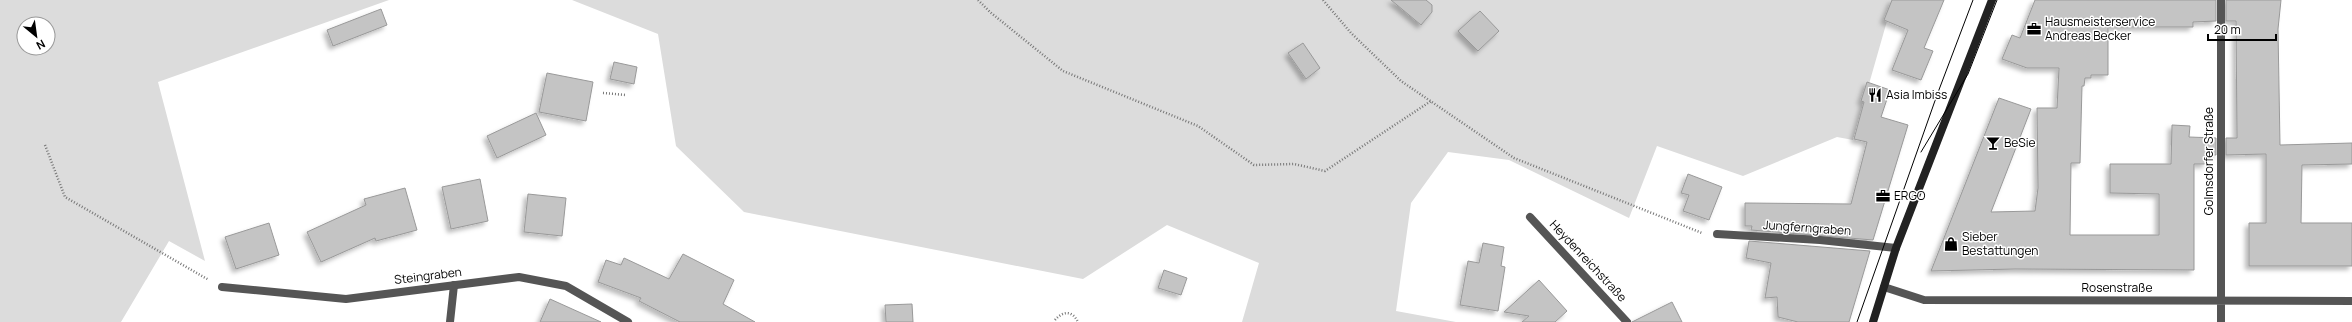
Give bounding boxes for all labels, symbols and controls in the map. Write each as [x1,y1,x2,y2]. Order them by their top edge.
place label: Hausmeisterservice Andreas Becker [2045,13,2155,44]
north arrow [16,16,56,56]
scale bar [2208,16,2276,42]
office icon: Hausmeisterservice Andreas Becker [2026,21,2042,37]
text: 20 m [2214,21,2241,38]
text: N [34,37,48,54]
place label: Asia Imbiss [1886,86,1947,103]
restaurant icon: Asia Imbiss [1867,87,1883,103]
street label: Golmsdorfer Straße [2200,107,2217,215]
place label: BeSie [2004,134,2036,151]
bar icon: BeSie [1985,135,2001,151]
place label: ERGO [1894,187,1926,204]
office icon: ERGO [1875,188,1891,204]
street label: Heydenreichstraße [1546,216,1631,305]
street label: Jungferngraben [1762,216,1852,239]
place label: Sieber Bestattungen [1962,228,2038,259]
shop icon: Sieber Bestattungen [1943,236,1959,252]
street label: Steingraben [393,263,463,288]
street label: Rosenstraße [2082,279,2152,296]

